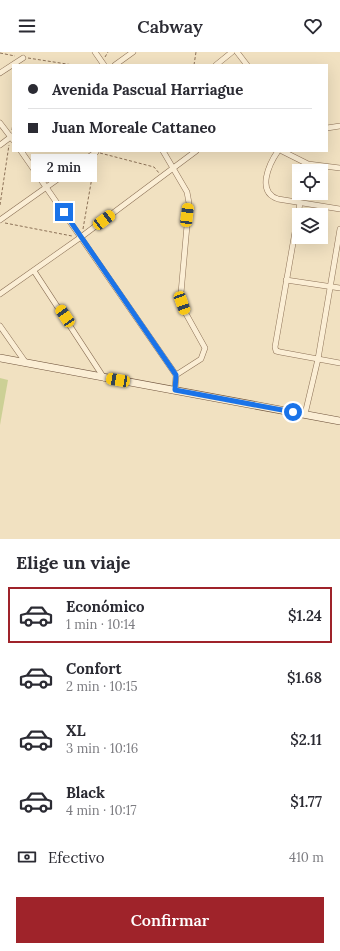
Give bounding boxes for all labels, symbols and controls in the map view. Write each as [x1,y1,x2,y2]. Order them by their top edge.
icon: menu [16,15,38,37]
text: Cabway [137,15,203,38]
icon: heart [302,15,324,37]
text: Avenida Pascual Harriague [52,80,243,99]
text: Juan Moreale Cattaneo [52,118,216,137]
callout: 2 min [31,154,97,182]
text: 2 min [47,159,81,176]
map controls [292,164,328,244]
button: locate [292,164,328,200]
car [180,202,194,228]
route end [55,203,73,221]
car [91,208,117,232]
button: layers [292,208,328,244]
car [172,290,192,316]
car [53,303,77,329]
car [105,372,131,388]
route start [284,403,302,421]
text: Elige un viaje [16,551,131,574]
icon: car [18,597,54,633]
text: Económico [66,597,145,616]
text: $1.24 [288,606,322,625]
text: 1 min · 10:14 [66,616,135,633]
icon: car [18,659,54,695]
text: Confort [66,659,122,678]
text: $1.68 [287,668,322,687]
text: 2 min · 10:15 [66,678,138,695]
icon: car [18,721,54,757]
text: XL [66,721,86,740]
text: $2.11 [290,730,322,749]
text: 3 min · 10:16 [66,740,138,757]
icon: car [18,783,54,819]
text: Black [66,783,105,802]
text: $1.77 [290,792,322,811]
text: 4 min · 10:17 [66,802,137,819]
icon: cash [16,846,38,868]
text: Efectivo [48,848,105,867]
text: 410 m [289,849,324,866]
button: Confirmar [16,897,324,943]

